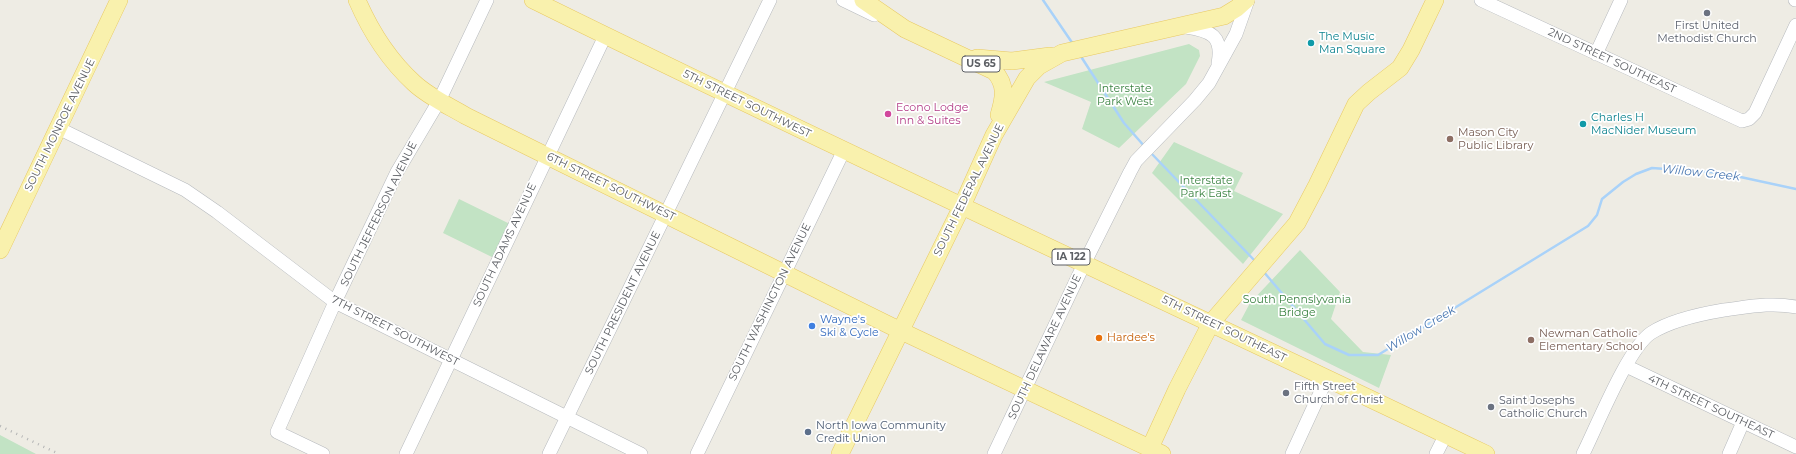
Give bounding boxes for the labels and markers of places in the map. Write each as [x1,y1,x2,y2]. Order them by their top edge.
marker: First United Methodist Church [1702,8,1712,18]
place label: First United Methodist Church [1657,19,1757,45]
place label: The Music Man Square [1319,30,1385,56]
marker: The Music Man Square [1306,38,1316,48]
place label: Econo Lodge Inn & Suites [896,101,968,127]
marker: Econo Lodge Inn & Suites [883,109,893,119]
place label: Charles H MacNider Museum [1591,111,1696,137]
marker: Charles H MacNider Museum [1578,119,1588,129]
place label: Mason City Public Library [1458,126,1533,152]
marker: Mason City Public Library [1445,134,1455,144]
place label: Wayne's Ski & Cycle [820,313,879,339]
marker: Wayne's Ski & Cycle [807,321,817,331]
place label: Newman Catholic Elementary School [1539,327,1643,353]
place label: Hardee's [1107,331,1155,345]
marker: Hardee's [1094,333,1104,343]
marker: Newman Catholic Elementary School [1526,335,1536,345]
place label: Fifth Street Church of Christ [1294,380,1383,406]
marker: Fifth Street Church of Christ [1281,388,1291,398]
place label: Saint Josephs Catholic Church [1499,394,1587,420]
marker: Saint Josephs Catholic Church [1486,402,1496,412]
place label: North Iowa Community Credit Union [816,419,946,445]
marker: North Iowa Community Credit Union [803,427,813,437]

